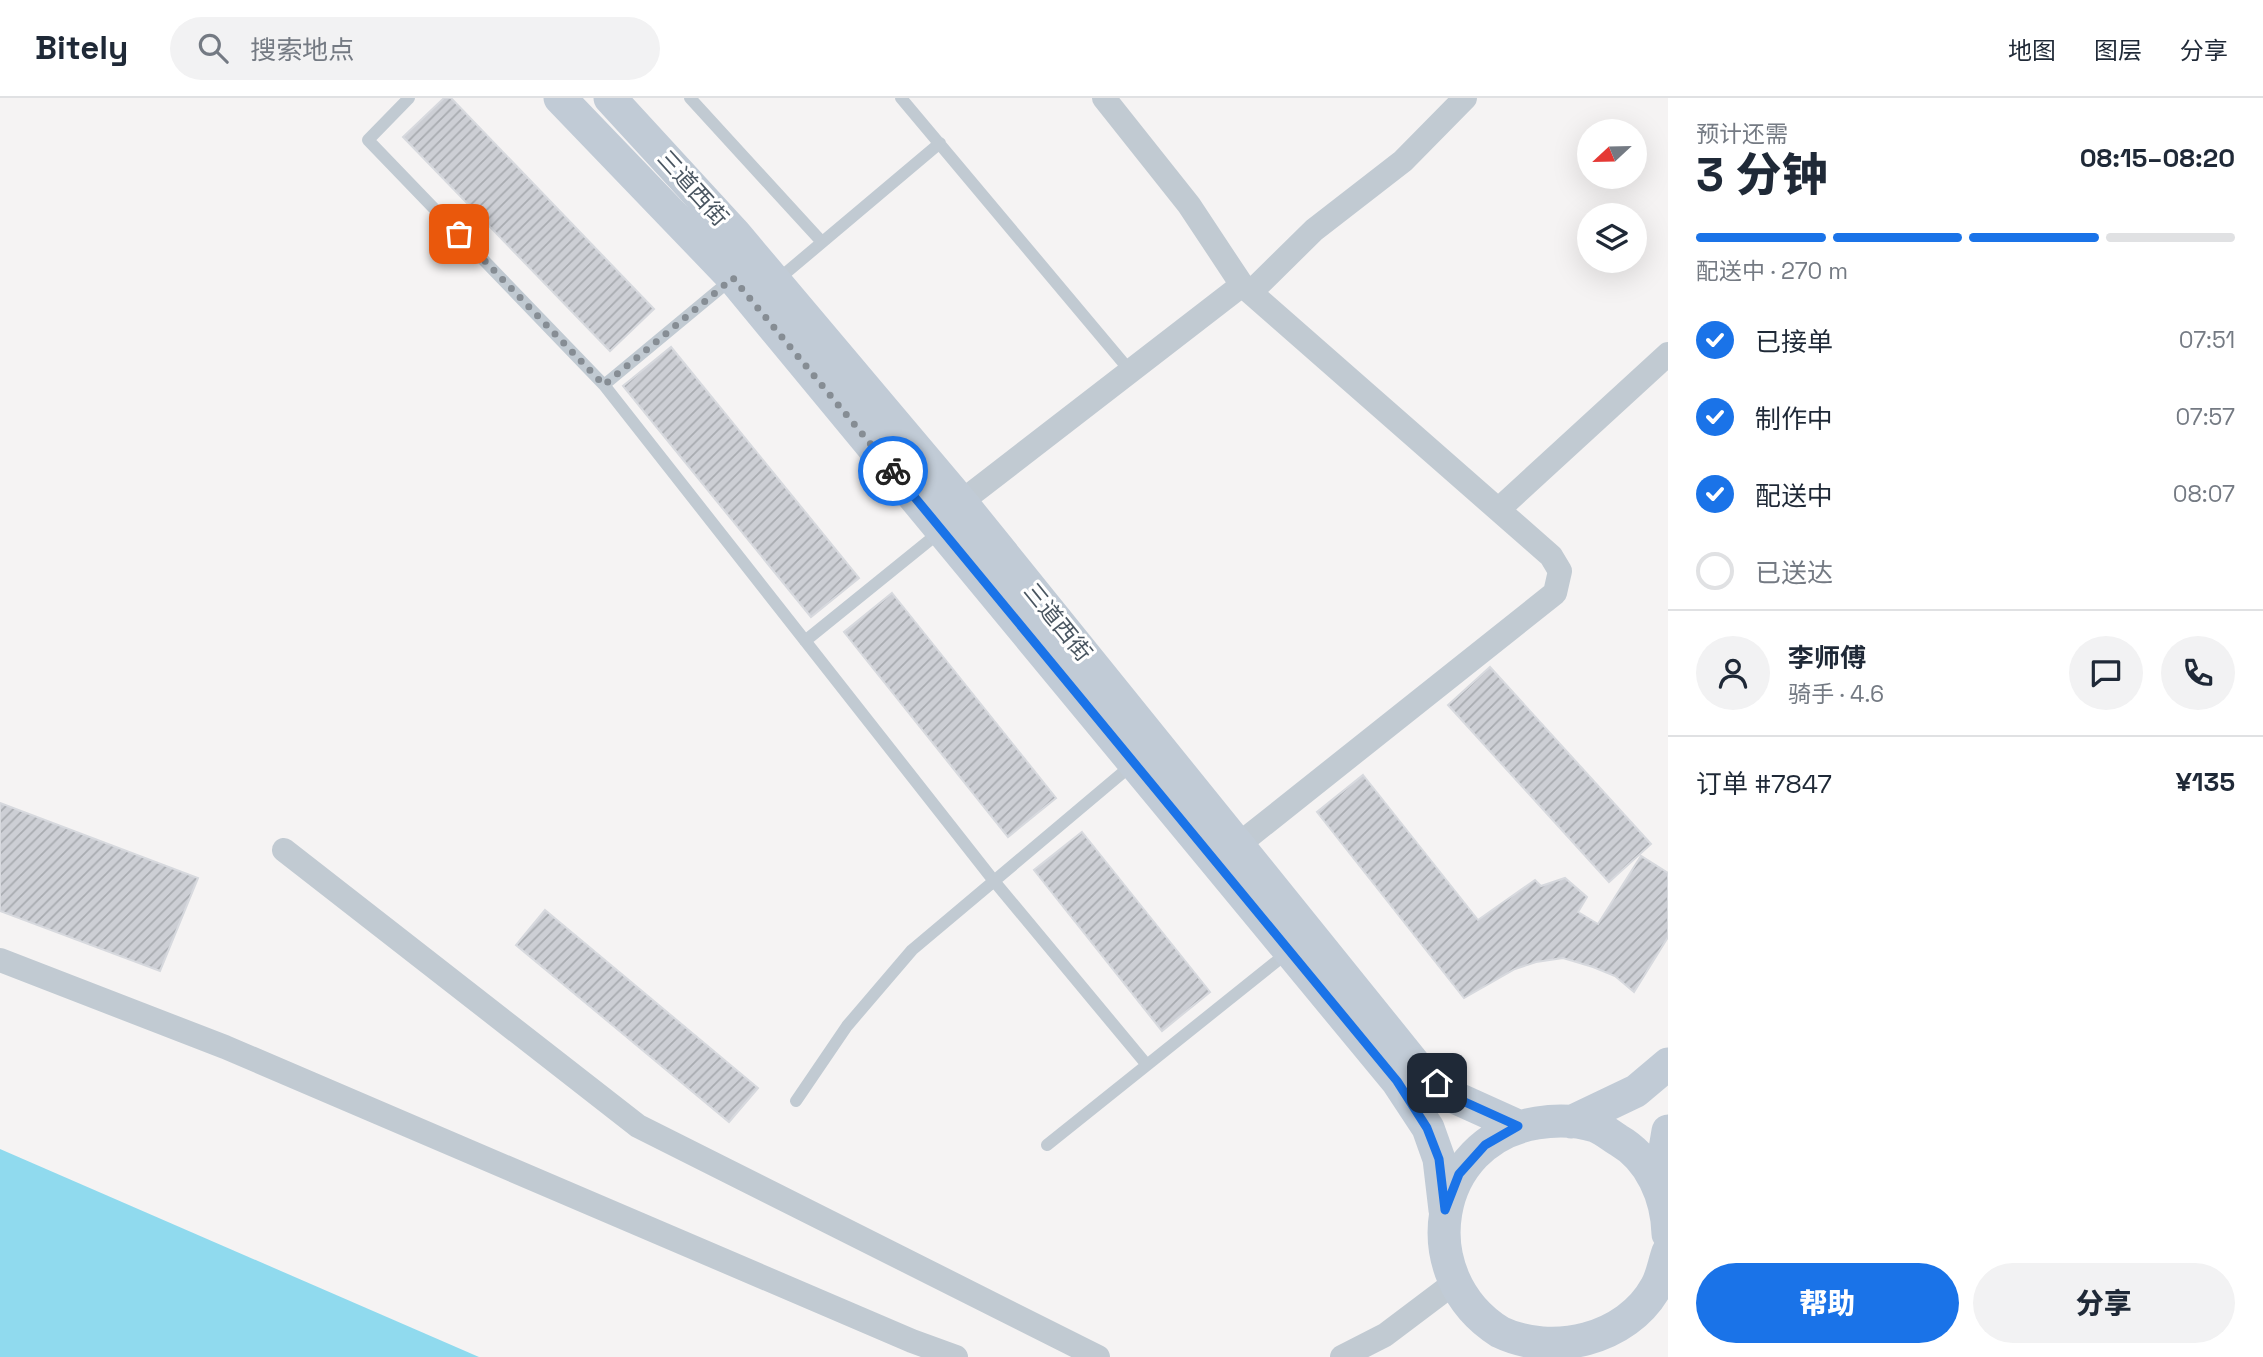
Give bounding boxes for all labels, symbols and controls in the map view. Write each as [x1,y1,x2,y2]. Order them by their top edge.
search box [170,17,660,80]
text: Bitely [35,27,128,69]
icon: search [194,29,232,67]
text: 搜索地点 [250,33,354,67]
text: 地图 [2008,35,2056,66]
text: 图层 [2094,35,2142,66]
text: 分享 [2180,35,2228,66]
north arrow [1577,119,1647,189]
map controls [1577,119,1647,273]
text: 预计还需 [1696,119,1788,149]
text: 08:15–08:20 [2080,141,2235,175]
street label: 三道西街 [651,144,735,232]
text: 3 分钟 [1696,146,1828,204]
button: layers [1577,203,1647,273]
pin [429,204,489,264]
icon: bag [440,215,478,253]
text: 配送中 · 270 m [1696,256,1848,286]
icon: check [1696,321,1734,359]
text: 已接单 [1755,325,1833,359]
text: 07:51 [2179,325,2235,355]
icon: check [1696,398,1734,436]
text: 制作中 [1755,402,1833,436]
text: 07:57 [2175,402,2235,432]
courier [858,436,928,506]
icon: bike [874,452,912,490]
icon: check [1696,475,1734,513]
text: 配送中 [1755,479,1833,513]
text: 08:07 [2173,479,2235,509]
text: 已送达 [1755,556,1833,590]
street label: 三道西街 [1017,577,1099,667]
button: person [1696,636,1770,710]
button: chat [2069,636,2143,710]
button: phone [2161,636,2235,710]
text: 李师傅 [1788,641,1866,675]
text: 骑手 · 4.6 [1788,679,1884,709]
text: ¥135 [2176,765,2235,799]
text: 订单 #7847 [1696,767,1832,801]
pin [1407,1053,1467,1113]
icon: home [1418,1064,1456,1102]
button: 帮助 [1696,1263,1959,1343]
button: 分享 [1973,1263,2235,1343]

